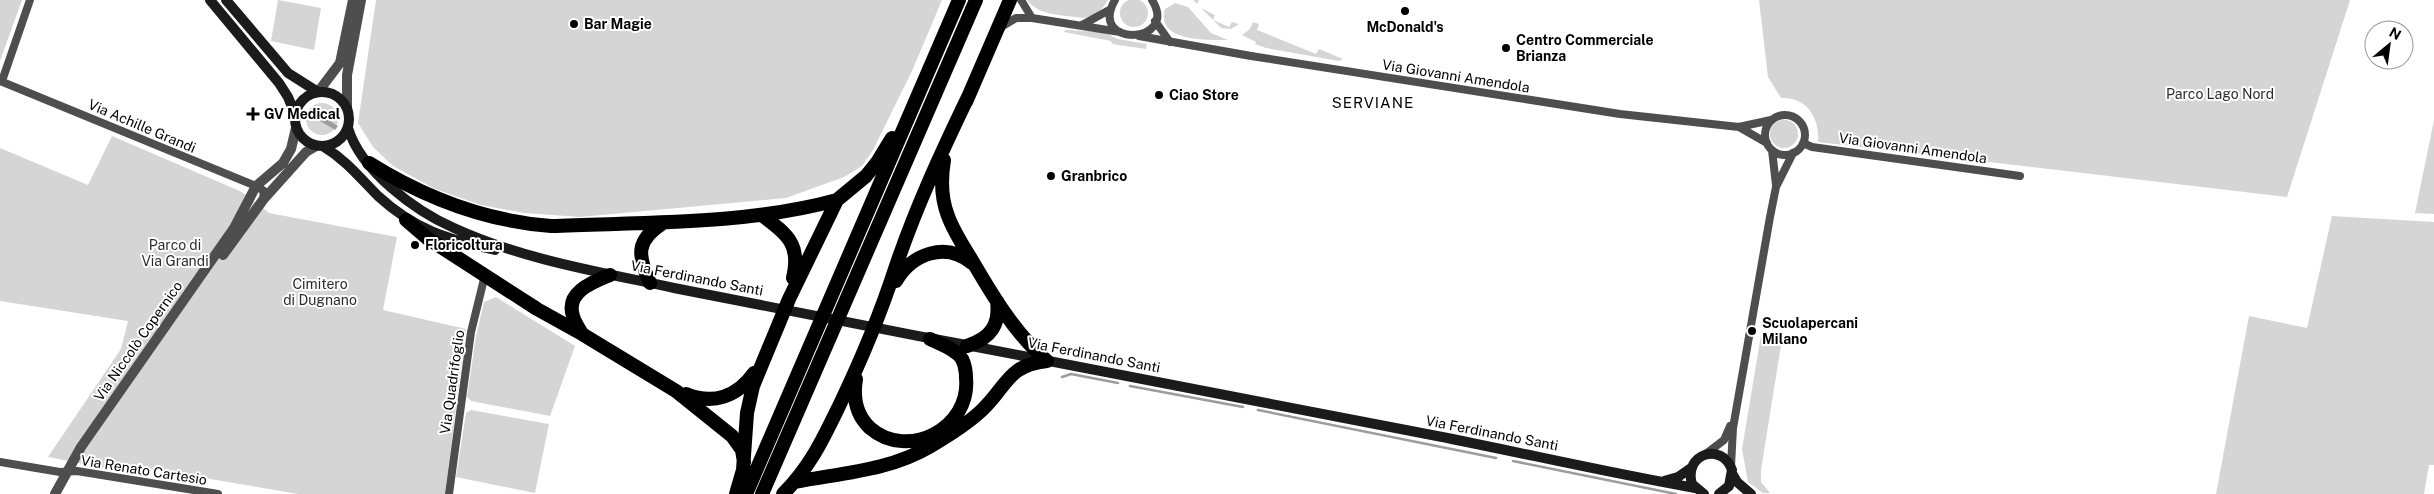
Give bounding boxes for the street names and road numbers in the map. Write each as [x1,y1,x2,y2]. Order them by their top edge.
street label: Via Giovanni Amendola [1381,56,1531,96]
street label: Via Achille Grandi [86,96,198,156]
street label: Via Giovanni Amendola [1838,130,1988,166]
street label: Via Ferdinando Santi [629,257,765,299]
street label: Via Niccolò Copernico [91,278,185,404]
street label: Via Quadrifoglio [437,329,467,435]
street label: Via Ferdinando Santi [1026,334,1162,376]
street label: Via Ferdinando Santi [1424,412,1560,454]
street label: Via Renato Cartesio [80,452,208,488]

